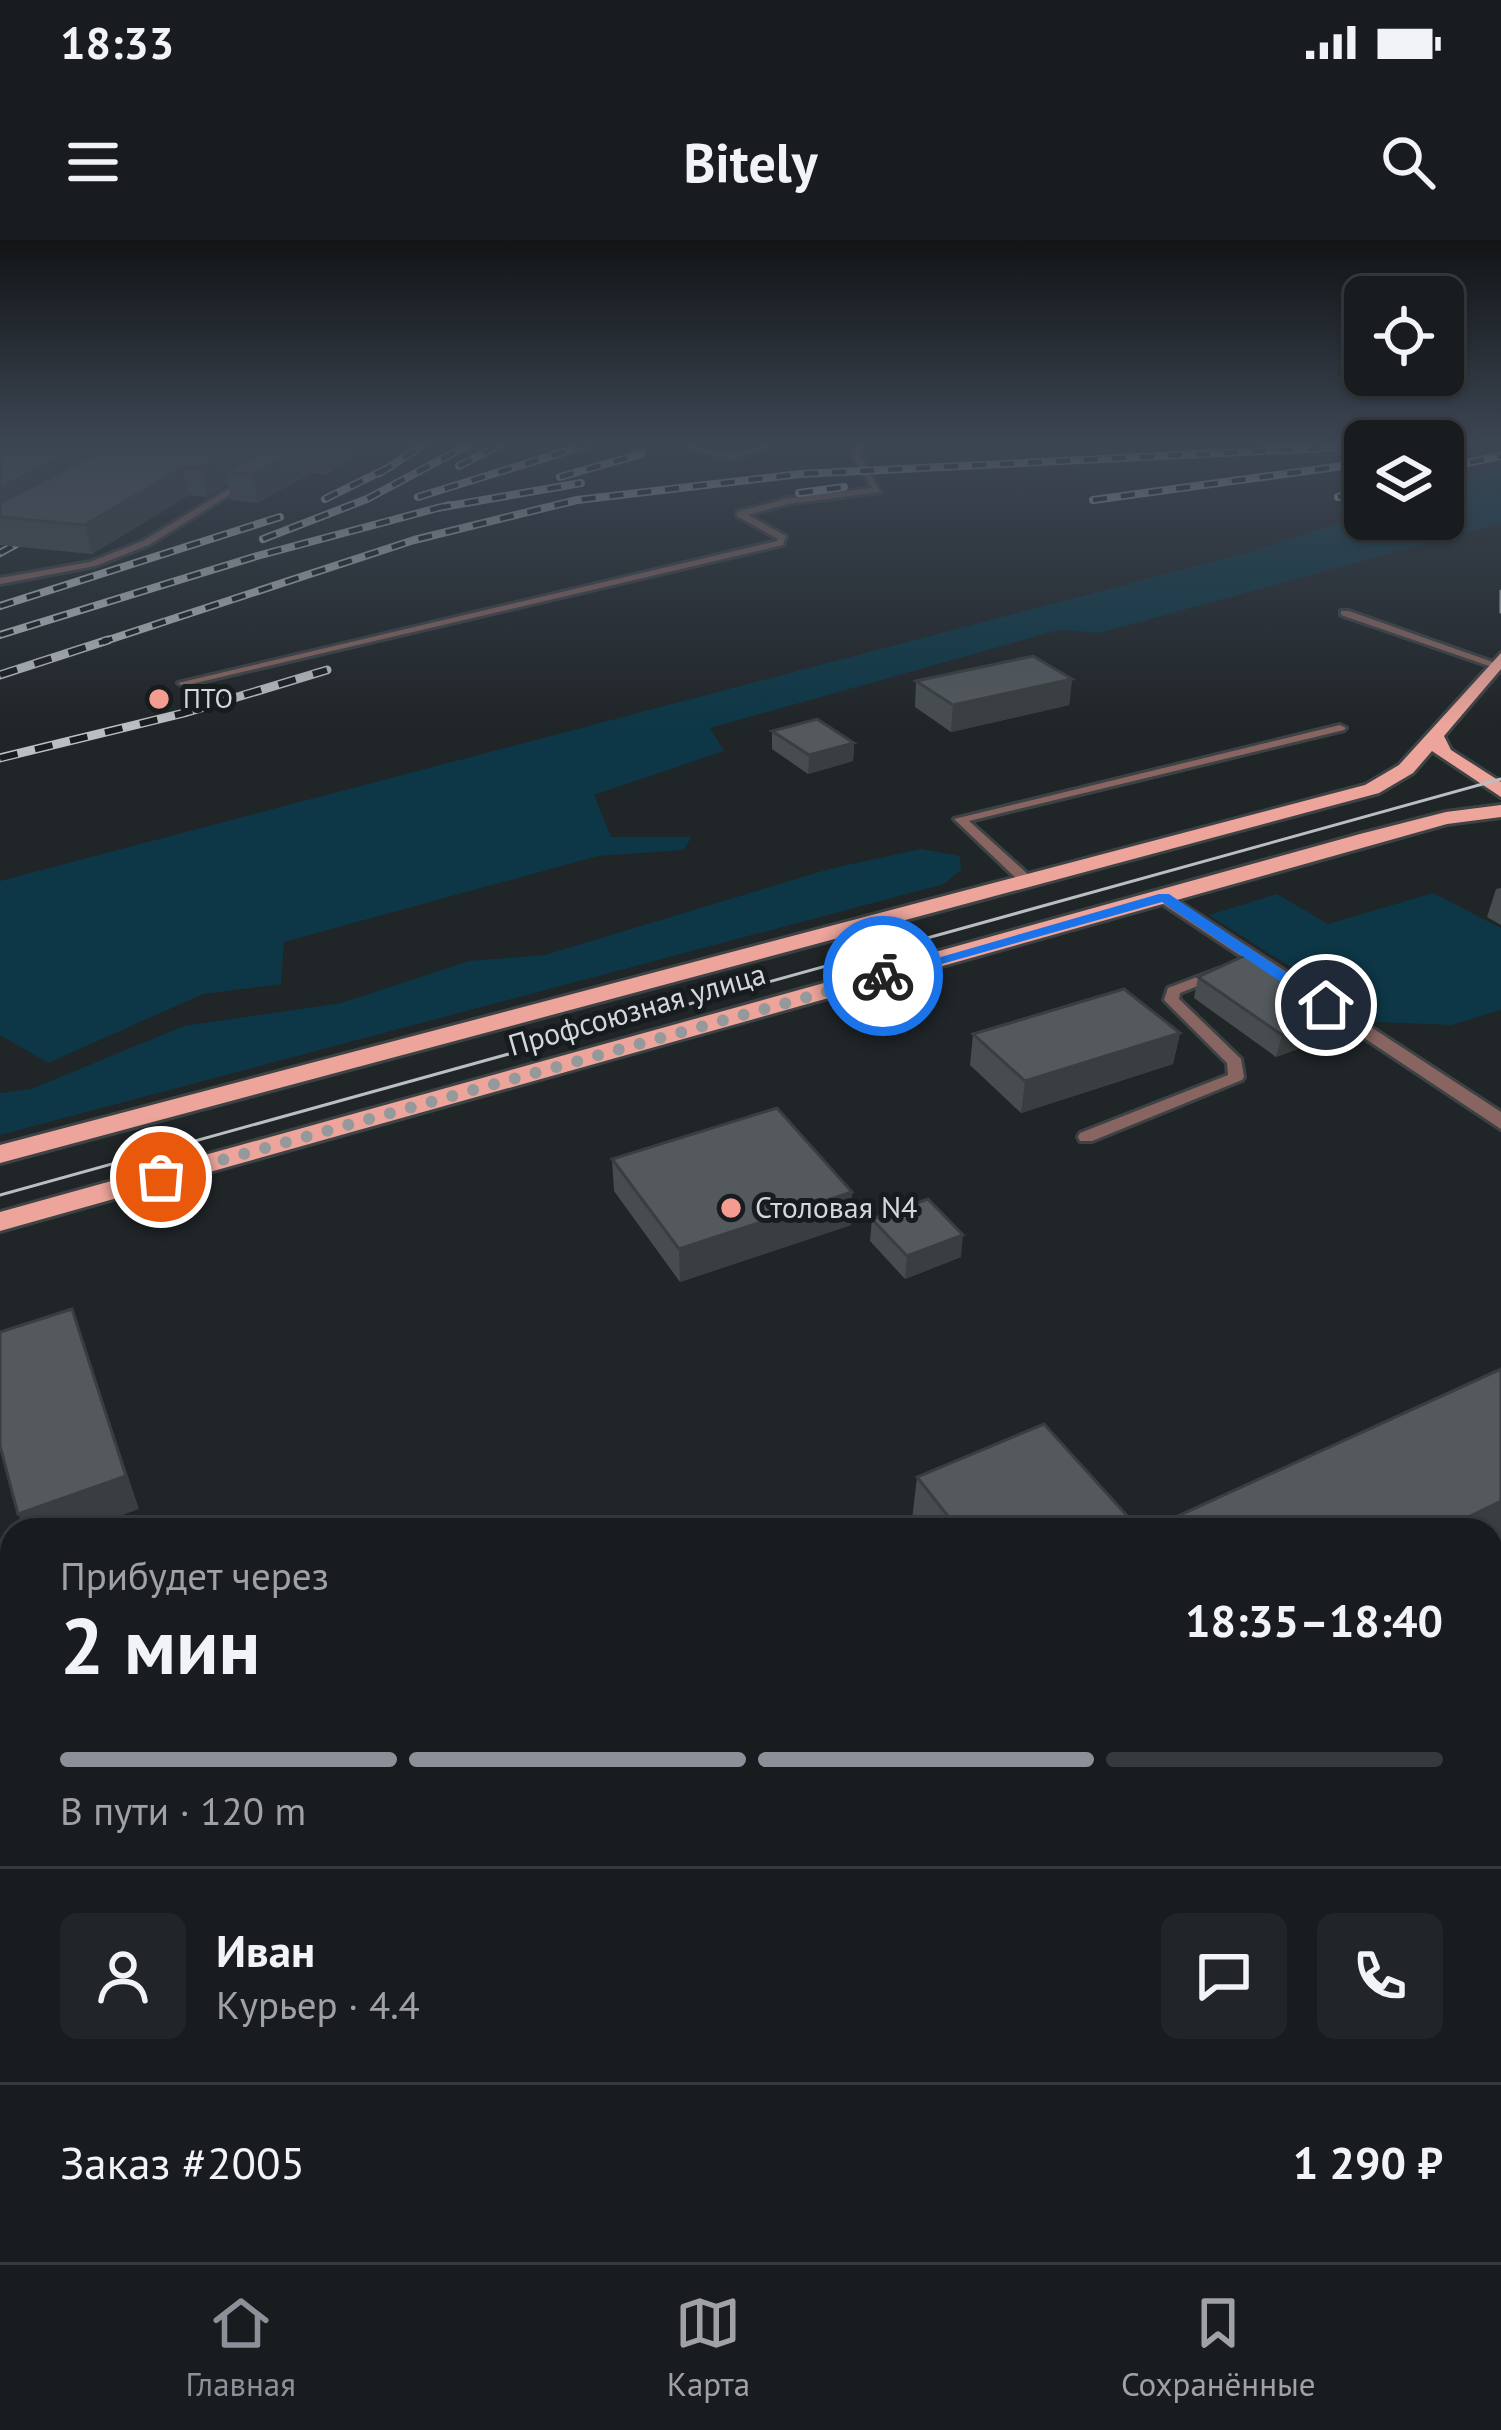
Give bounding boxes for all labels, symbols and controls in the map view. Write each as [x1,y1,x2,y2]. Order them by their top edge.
text: 18:33 [60,13,174,71]
text: Bitely [683,127,818,197]
icon: menu [60,129,126,195]
icon: search [1375,129,1441,195]
map controls [1344,276,1464,540]
button: locate [1344,276,1464,396]
button: layers [1344,420,1464,540]
place label: ПТО [183,681,233,715]
marker: ПТО [146,686,172,712]
courier [823,916,943,1036]
icon: bike [850,943,916,1009]
street label: Профсоюзная улица [503,953,770,1064]
pin [1275,954,1377,1056]
icon: home [1293,972,1359,1038]
pin [110,1126,212,1228]
icon: bag [128,1144,194,1210]
place label: Столовая N4 [755,1187,917,1226]
marker: Столовая N4 [718,1195,744,1221]
text: Прибудет через [60,1550,329,1601]
text: 18:35–18:40 [1185,1591,1443,1649]
text: 2 мин [60,1595,260,1696]
text: В пути · 120 m [60,1785,306,1836]
button: person [60,1913,186,2039]
button: chat [1161,1913,1287,2039]
button: phone [1317,1913,1443,2039]
text: Иван [216,1921,315,1979]
text: Курьер · 4.4 [216,1979,420,2030]
text: Заказ #2005 [60,2133,305,2191]
text: 1 290 ₽ [1293,2133,1443,2191]
tab: Главная [185,2290,296,2405]
tab: Карта [667,2290,750,2405]
tab: Сохранённые [1121,2290,1316,2405]

